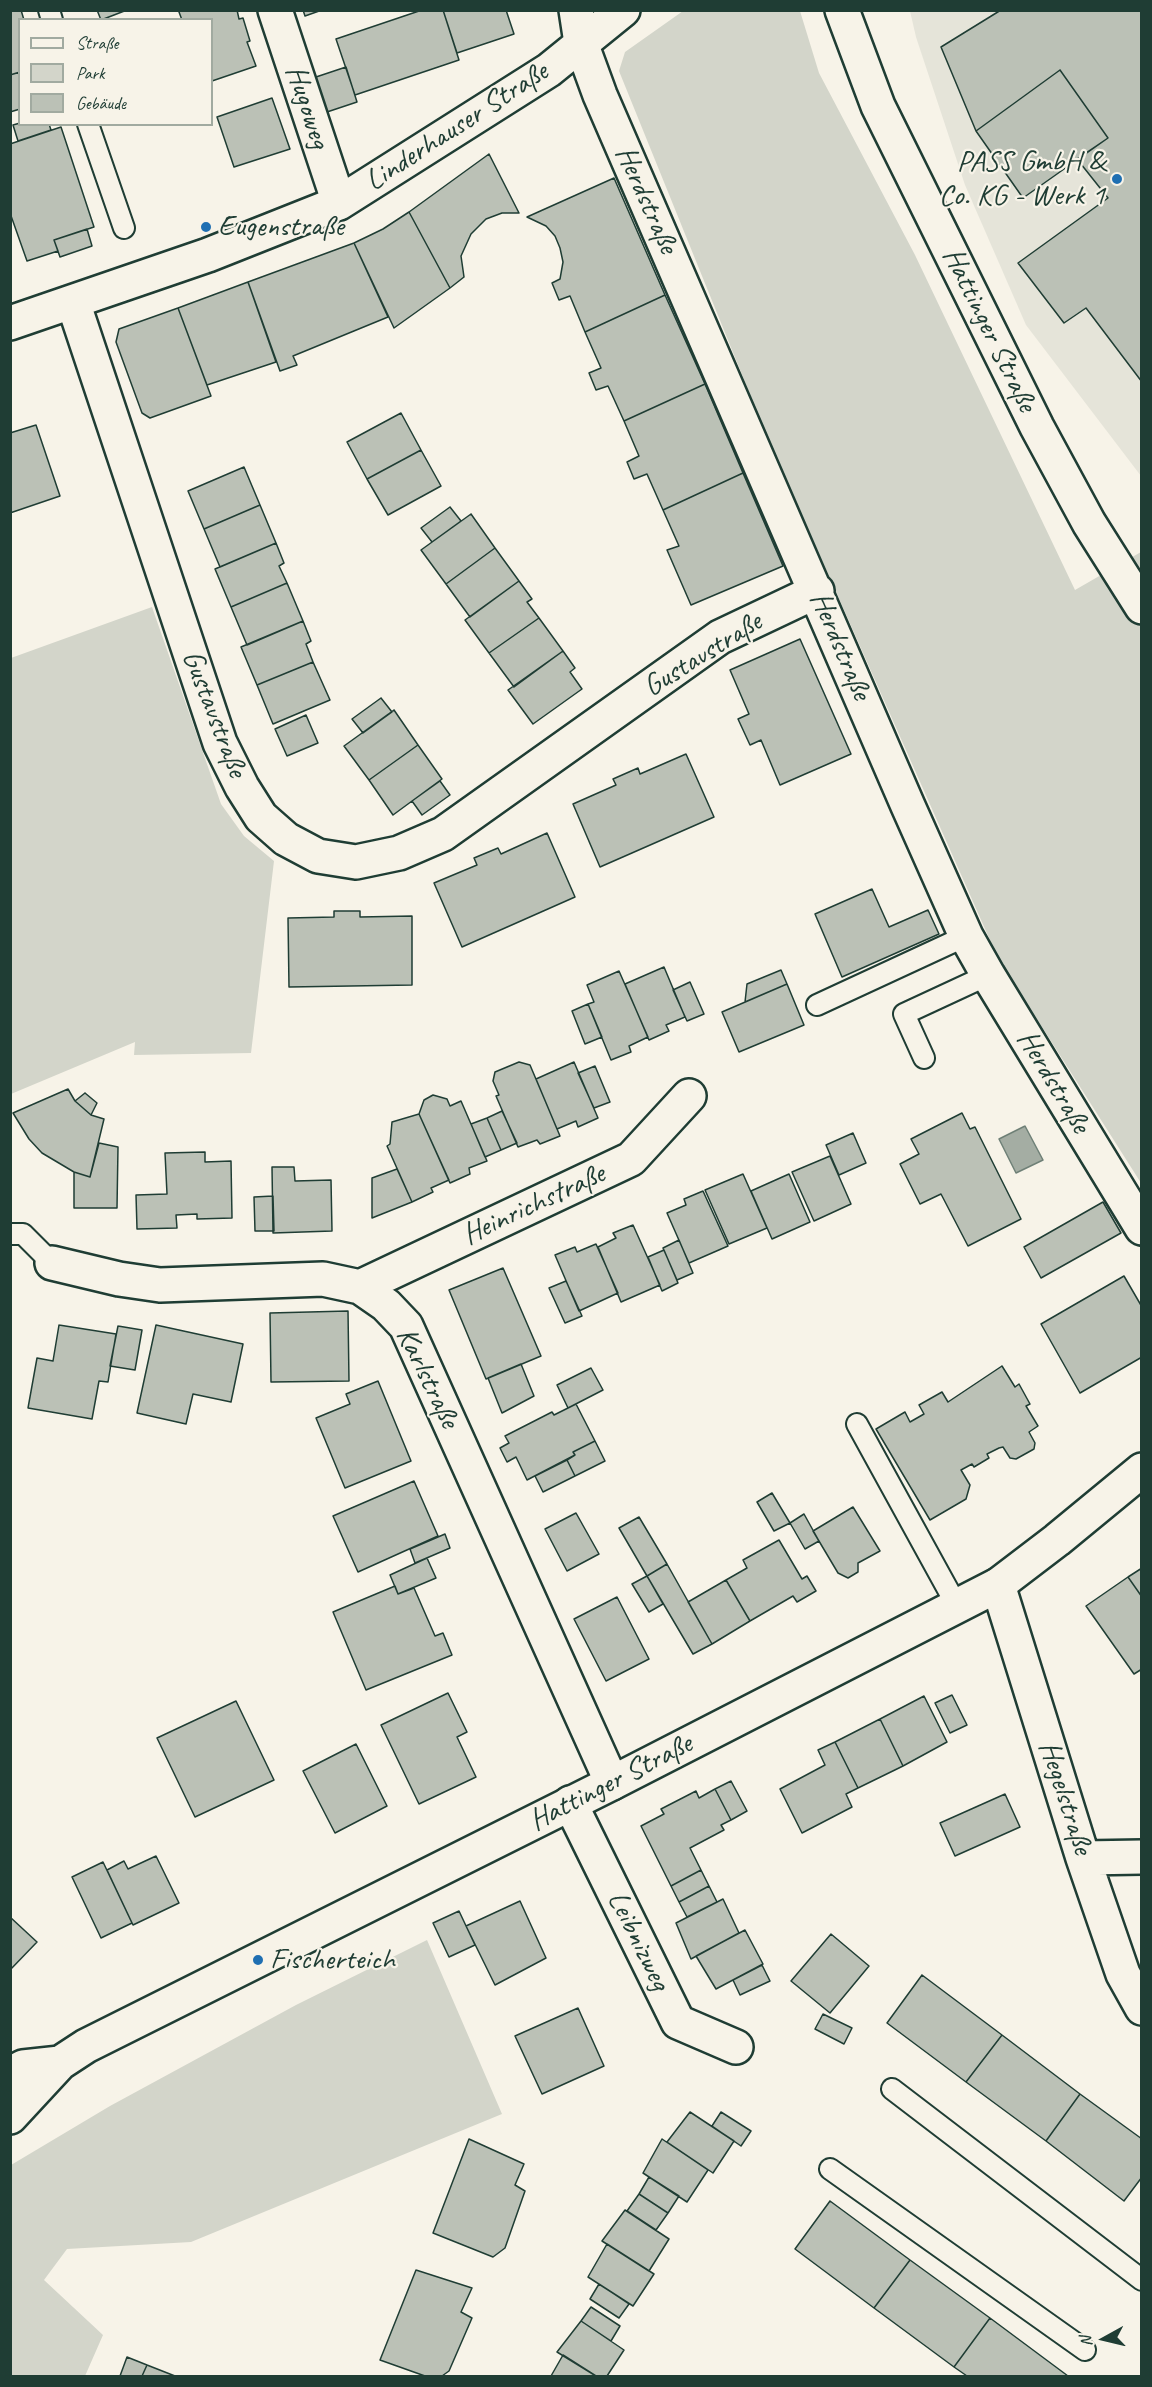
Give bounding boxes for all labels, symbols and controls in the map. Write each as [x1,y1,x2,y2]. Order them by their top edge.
legend [18,18,213,126]
text: Straße [76,32,118,54]
street label: Linderhauser Straße [359,55,555,199]
street label: Hugoweg [277,61,337,153]
text: Park [76,62,105,84]
text: Gebäude [76,92,126,114]
street label: Herdstraße [606,141,686,259]
place label: PASS GmbH & Co. KG - Werk 1 [939,144,1105,214]
marker: PASS GmbH & Co. KG - Werk 1 [1110,172,1124,186]
place label: Eugenstraße [218,209,344,245]
marker: Eugenstraße [199,220,213,234]
street label: Hattinger Straße [934,242,1044,418]
street label: Herdstraße [801,587,879,705]
street label: Gustavstraße [637,605,769,705]
street label: Gustavstraße [173,646,255,782]
street label: Herdstraße [1008,1024,1098,1140]
street label: Heinrichstraße [457,1156,611,1254]
street label: Karlstraße [387,1322,467,1434]
street label: Hattinger Straße [523,1727,699,1839]
street label: Hegelstraße [1030,1737,1100,1859]
street label: Leibnizweg [599,1886,677,1996]
place label: Fischerteich [270,1942,395,1978]
marker: Fischerteich [251,1953,265,1967]
north arrow [1074,2309,1134,2369]
text: N [1076,2335,1097,2348]

